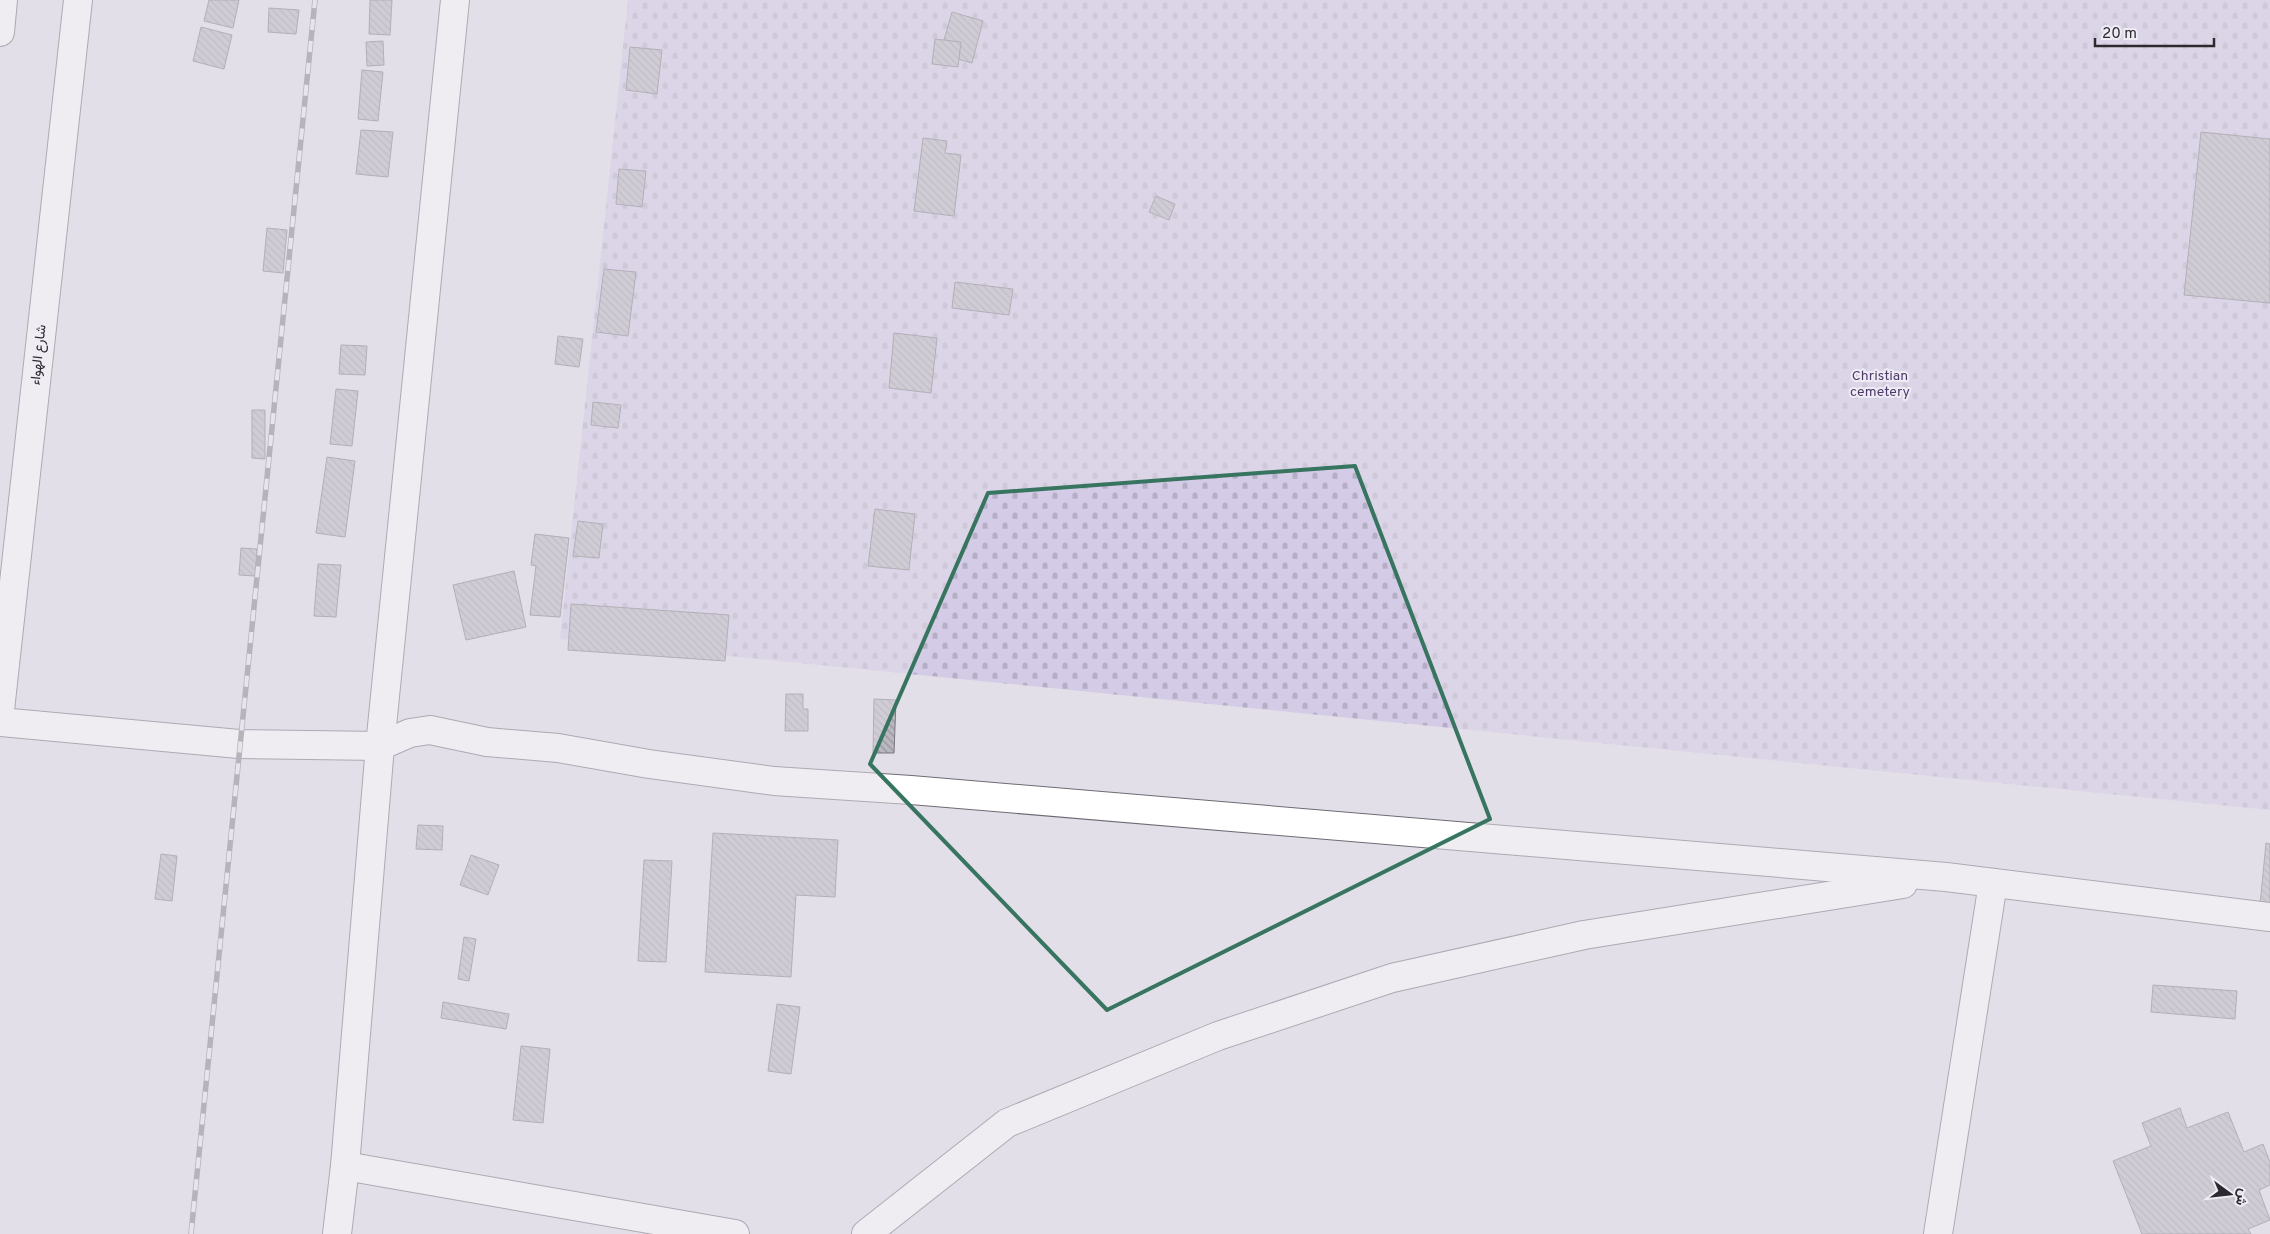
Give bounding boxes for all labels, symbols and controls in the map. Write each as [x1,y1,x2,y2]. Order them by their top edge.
scale bar [2095,15,2214,47]
text: 20 m [2102,25,2137,44]
street label: شارع الهواء [27,324,52,386]
park label: Christian cemetery [1850,368,1910,401]
north arrow [2205,1169,2255,1219]
text: ش [2231,1187,2251,1207]

